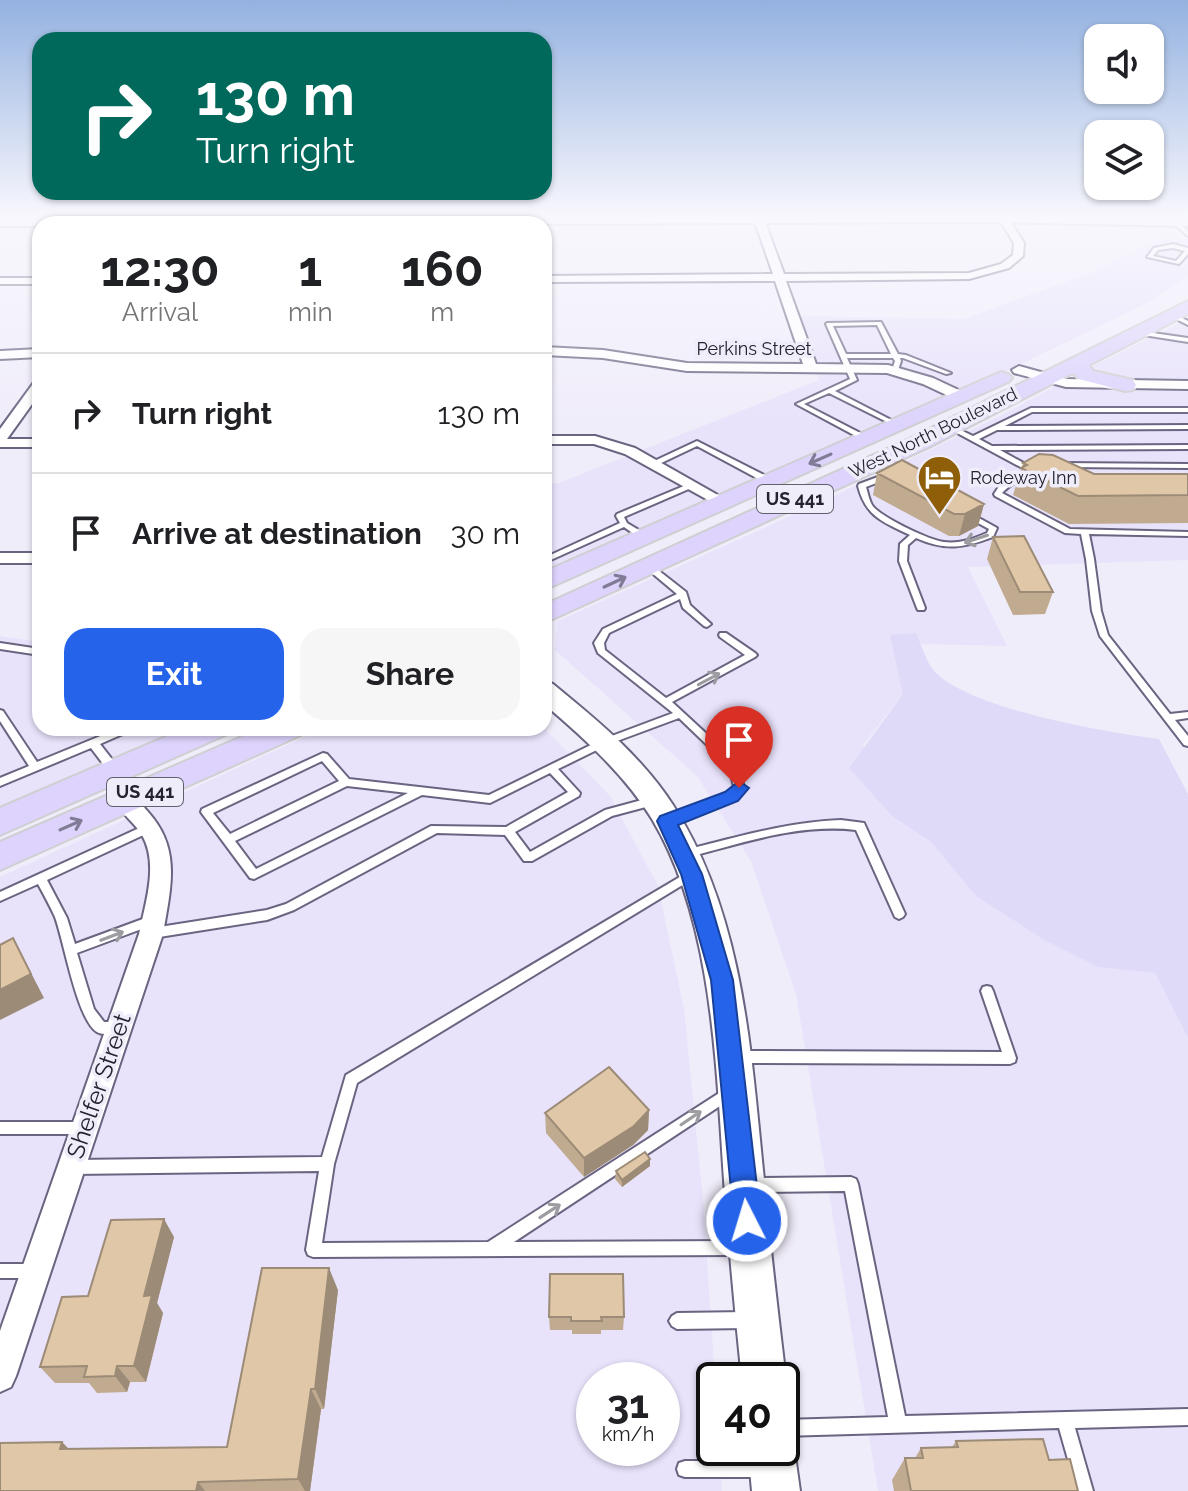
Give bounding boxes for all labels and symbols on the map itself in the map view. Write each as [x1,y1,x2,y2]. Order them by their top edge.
street label: Perkins Street [696,338,812,359]
street label: West North Boulevard [845,383,1020,482]
one-way arrow [808,452,832,467]
hotel icon: Rodeway Inn [915,454,963,517]
place label: Rodeway Inn [970,467,1077,488]
road number: US 441 [757,485,833,513]
one-way arrow [964,533,989,548]
one-way arrow [603,574,627,589]
one-way arrow [696,670,720,686]
pin [705,706,773,788]
road number: US 441 [107,778,183,806]
one-way arrow [59,817,83,832]
one-way arrow [99,928,124,942]
street label: Shelfer Street [60,1010,137,1162]
one-way arrow [679,1110,701,1126]
position arrow [705,1179,789,1263]
one-way arrow [538,1202,560,1219]
speed limit sign: 40 [696,1362,800,1466]

